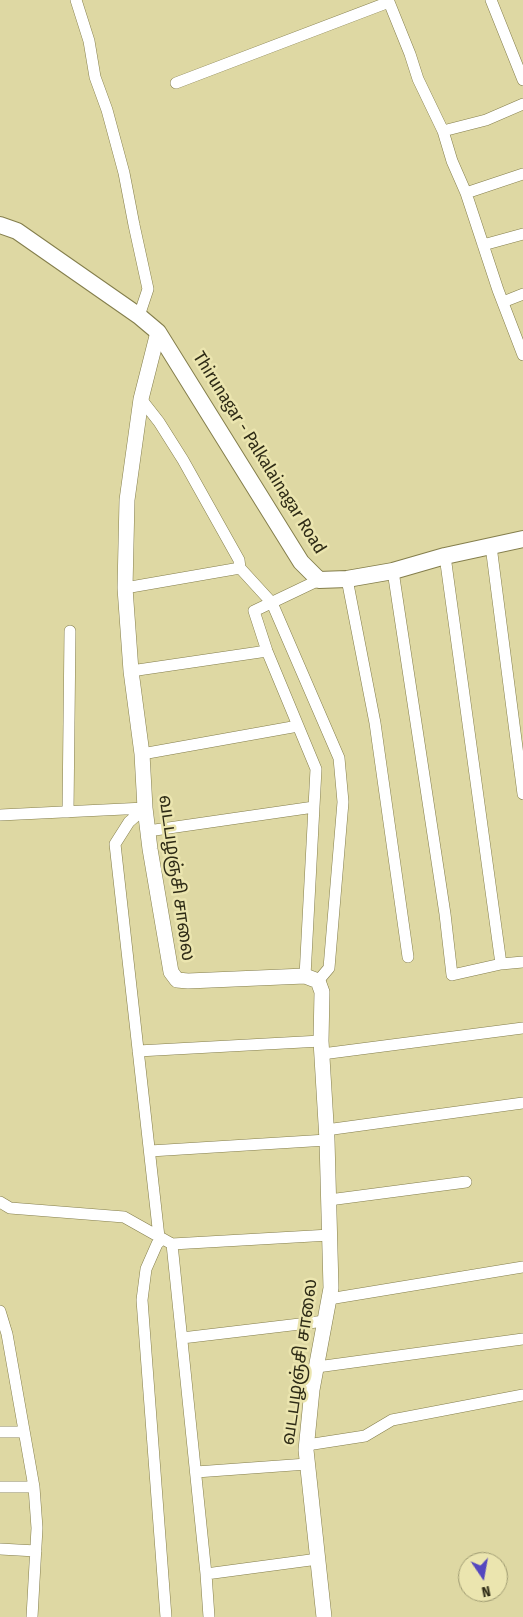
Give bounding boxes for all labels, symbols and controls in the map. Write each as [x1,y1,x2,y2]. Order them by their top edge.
street label: Thirunagar - Palkalainagar Road [188,348,330,558]
street label: வடபழஞ்சி சாலை [154,794,198,962]
street label: வடபழஞ்சி சாலை [278,1278,322,1446]
north arrow [458,1552,508,1602]
text: N [480,1582,492,1600]

